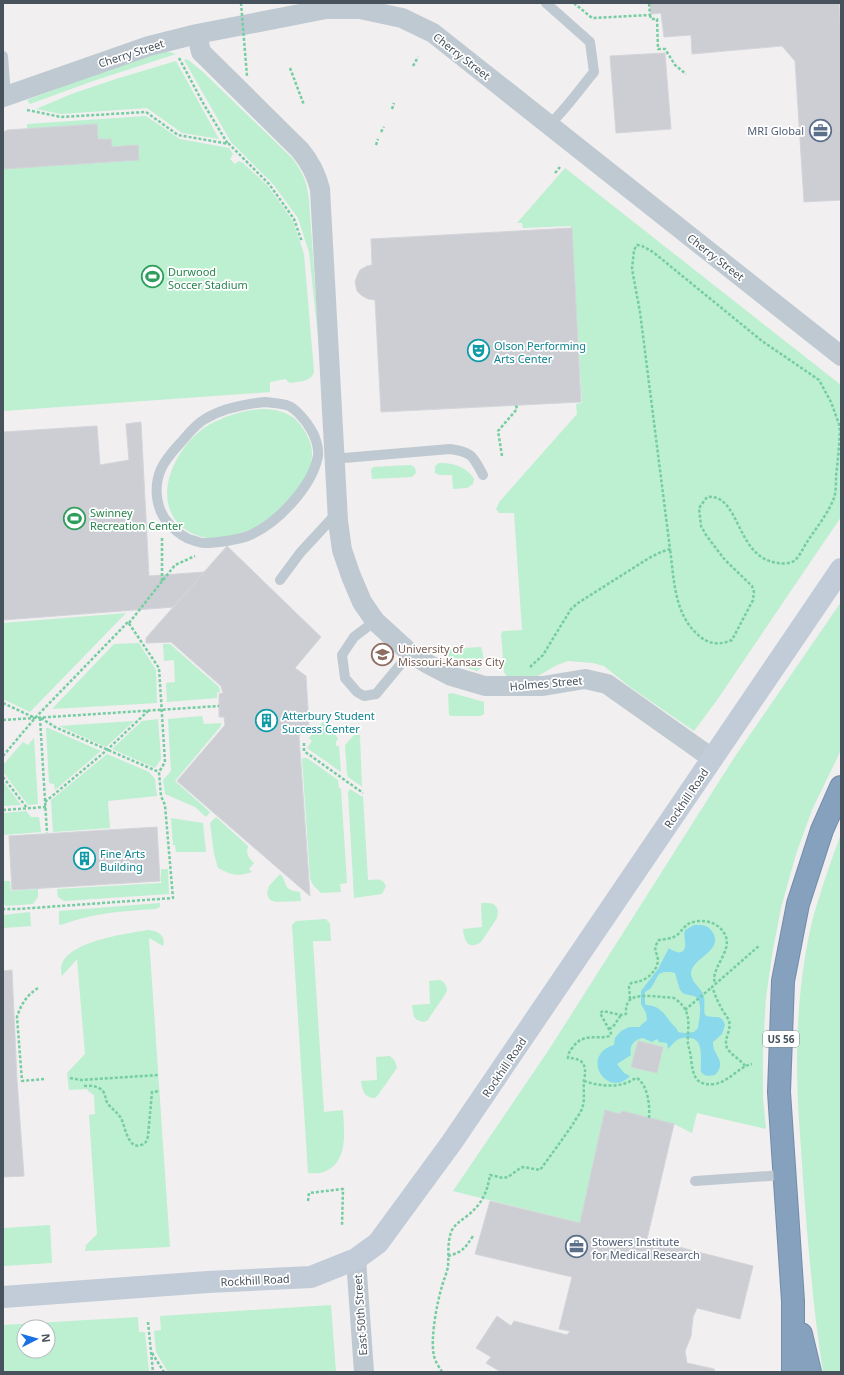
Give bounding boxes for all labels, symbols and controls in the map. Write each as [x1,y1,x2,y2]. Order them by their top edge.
street label: Cherry Street [430,29,494,83]
street label: Cherry Street [96,35,166,71]
office icon: MRI Global [807,117,833,143]
place label: MRI Global [747,123,804,138]
street label: Cherry Street [684,230,748,284]
sports icon: Durwood Soccer Stadium [139,264,165,290]
place label: Durwood Soccer Stadium [168,264,248,292]
theatre icon: Olson Performing Arts Center [465,338,491,364]
place label: Olson Performing Arts Center [494,338,586,366]
sports icon: Swinney Recreation Center [61,505,87,531]
place label: Swinney Recreation Center [90,505,183,533]
school or university icon: University of Missouri-Kansas City [370,641,396,667]
place label: University of Missouri-Kansas City [398,641,505,669]
street label: Holmes Street [509,672,583,694]
building icon: Atterbury Student Success Center [254,708,280,734]
place label: Atterbury Student Success Center [282,708,375,736]
street label: Rockhill Road [660,765,712,831]
building icon: Fine Arts Building [71,846,97,872]
place label: Fine Arts Building [100,846,145,874]
road number: US 56 [763,1031,799,1047]
street label: Rockhill Road [478,1034,530,1100]
office icon: Stowers Institute for Medical Research [564,1234,590,1260]
place label: Stowers Institute for Medical Research [592,1234,700,1262]
street label: Rockhill Road [220,1271,290,1289]
street label: East 50th Street [350,1274,370,1356]
north arrow [16,1319,56,1359]
text: N [39,1333,54,1343]

